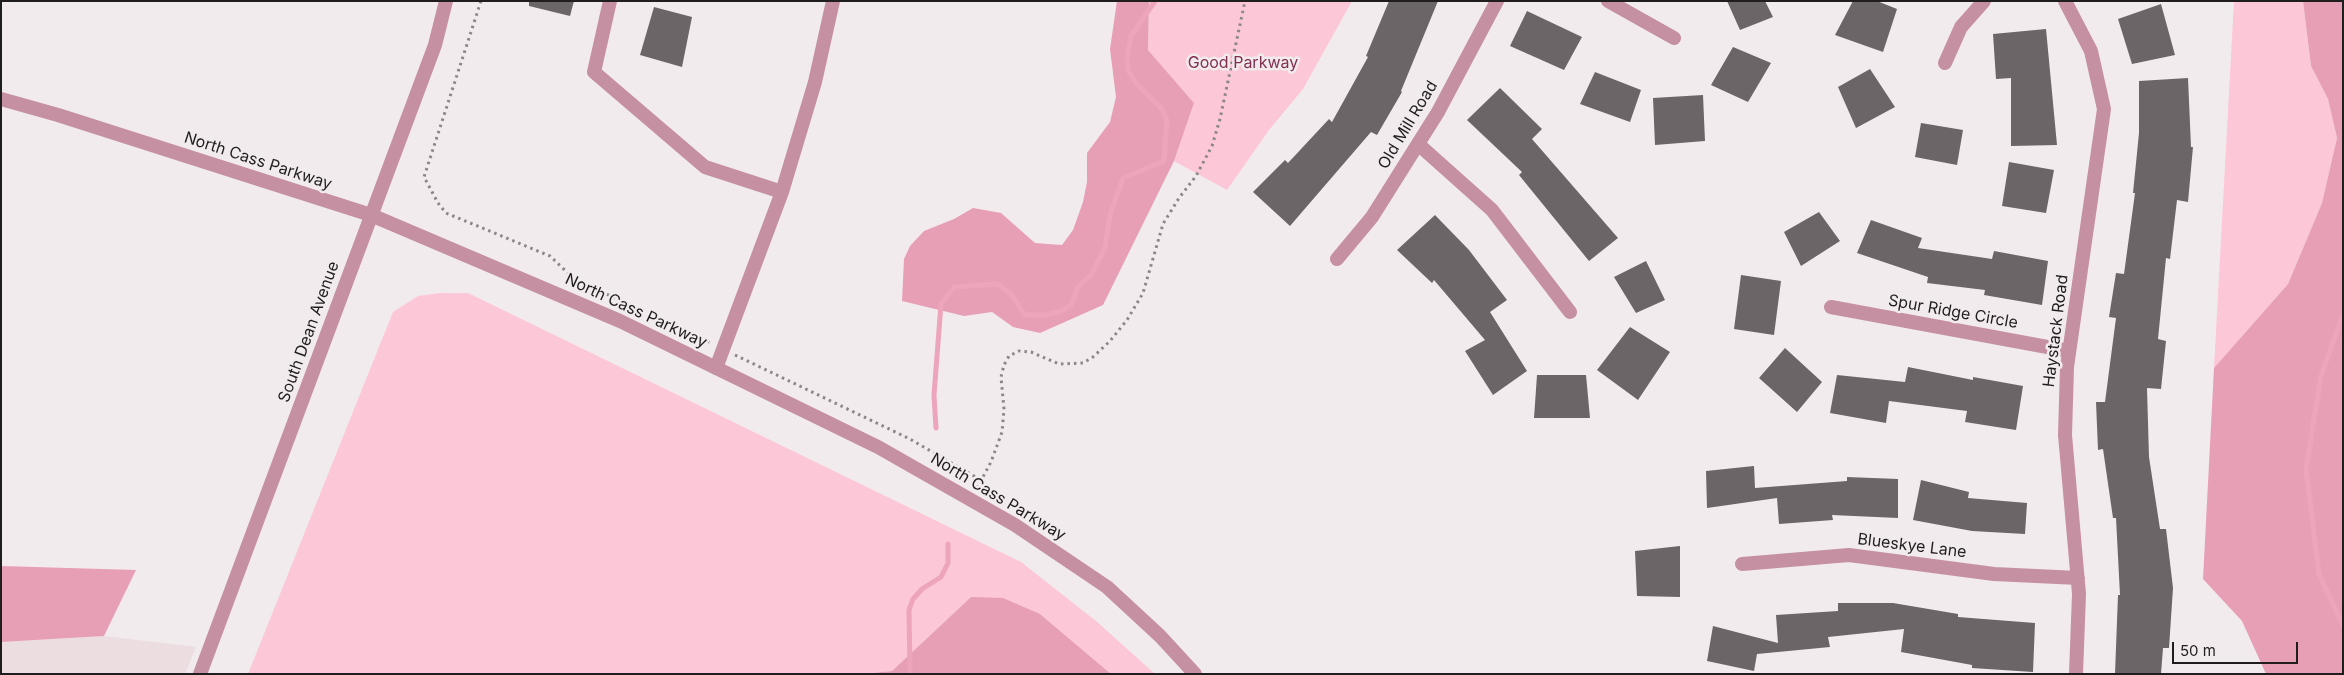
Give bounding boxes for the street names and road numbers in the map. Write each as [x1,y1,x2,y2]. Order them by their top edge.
street label: Old Mill Road [1374,77,1442,173]
street label: North Cass Parkway [182,128,334,194]
street label: South Dean Avenue [275,259,343,405]
street label: North Cass Parkway [562,270,710,352]
street label: Haystack Road [2040,274,2072,388]
street label: Spur Ridge Circle [1887,291,2019,333]
street label: North Cass Parkway [927,449,1069,545]
street label: Blueskye Lane [1856,530,1968,562]

